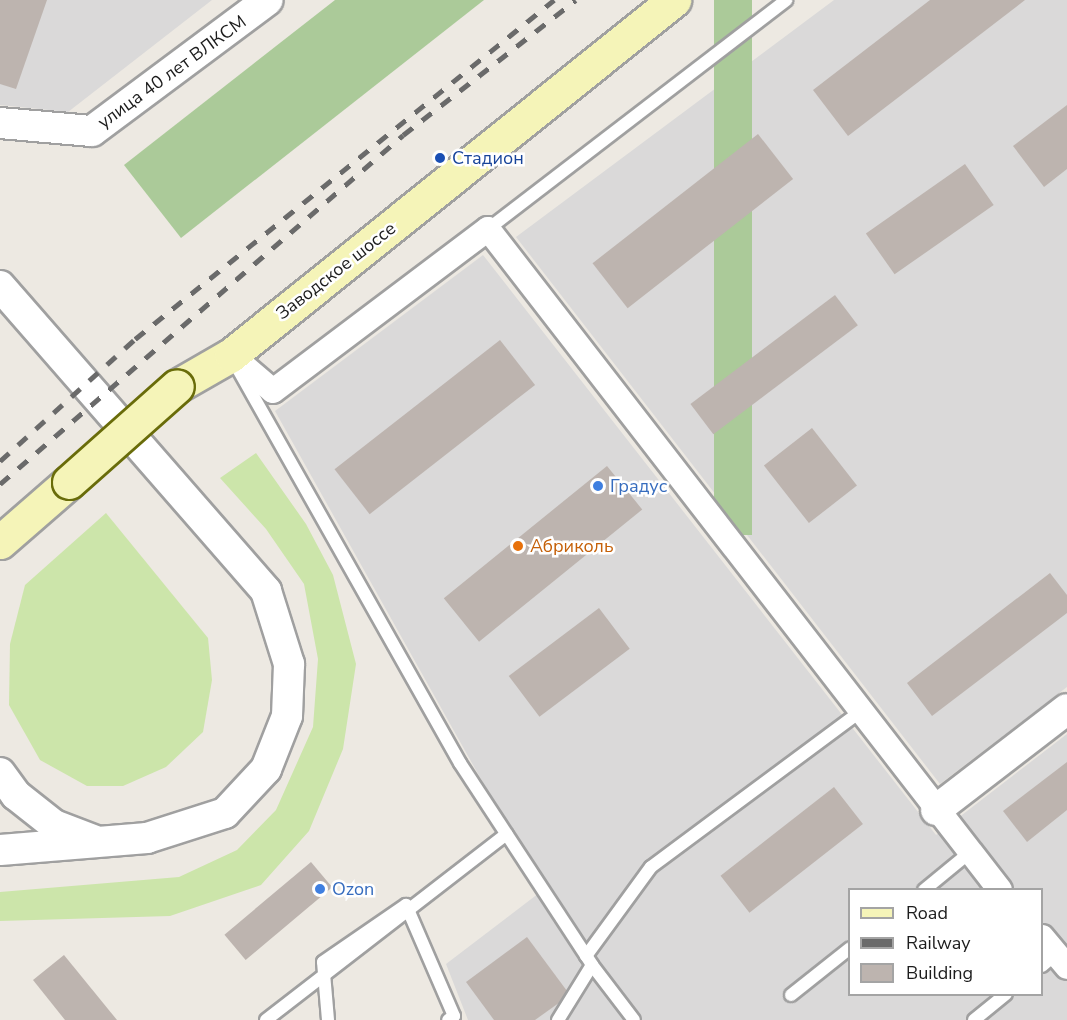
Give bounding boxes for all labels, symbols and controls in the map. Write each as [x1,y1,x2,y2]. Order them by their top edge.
street label: улица 40 лет ВЛКСМ [94,11,250,133]
place label: Стадион [452,147,524,169]
marker: Стадион [433,151,447,165]
street label: Заводское шоссе [272,218,400,324]
place label: Градус [610,475,667,497]
marker: Градус [591,479,605,493]
place label: Абриколь [530,535,614,557]
marker: Абриколь [511,539,525,553]
place label: Ozon [332,878,374,900]
marker: Ozon [313,882,327,896]
legend [848,888,1043,996]
text: Road [906,901,948,925]
text: Railway [906,931,971,955]
text: Building [906,961,973,985]

